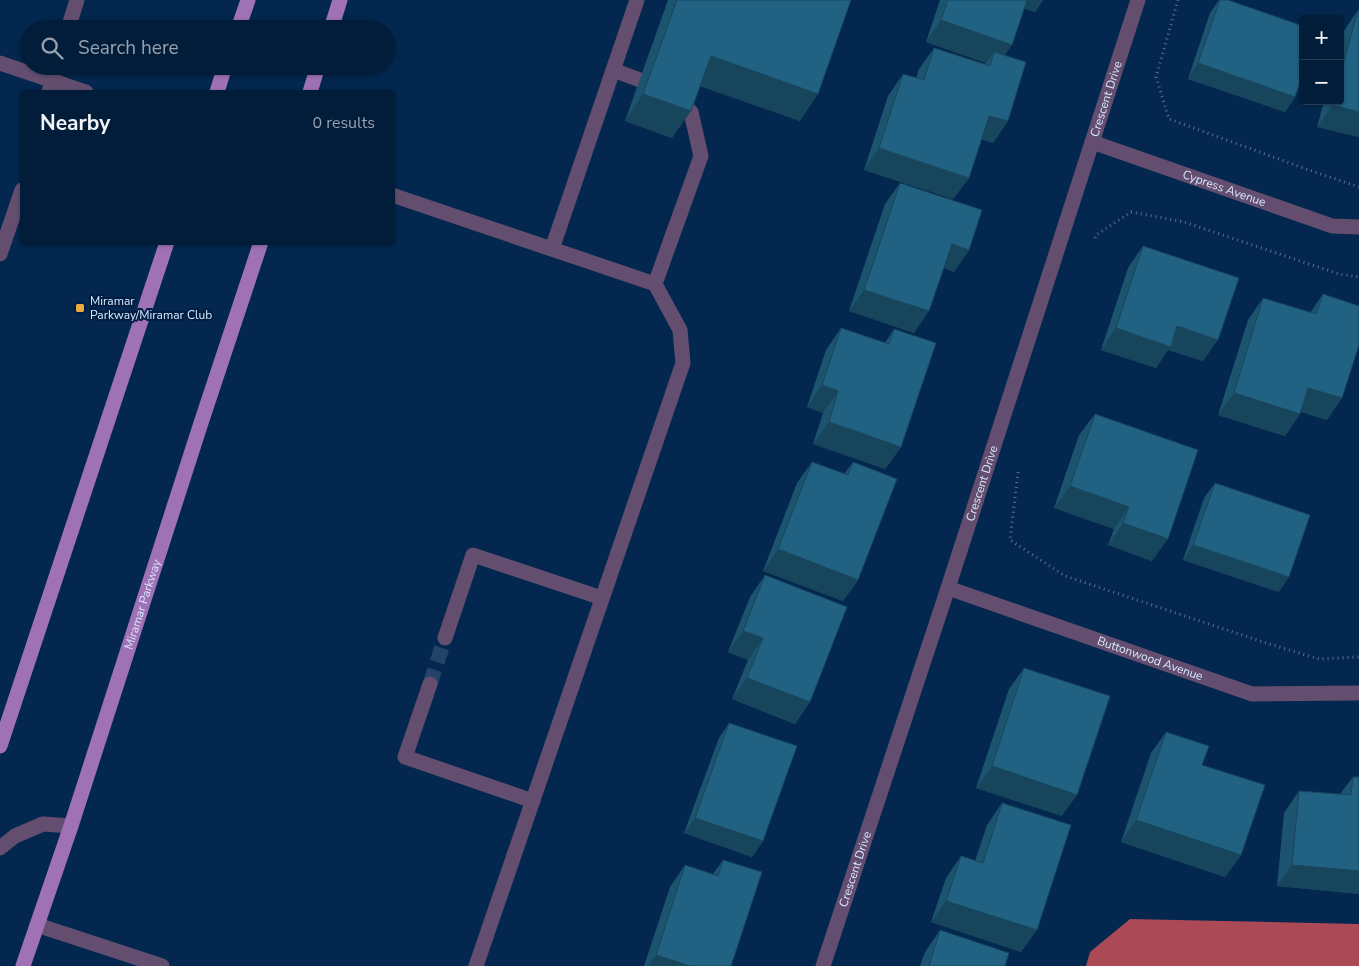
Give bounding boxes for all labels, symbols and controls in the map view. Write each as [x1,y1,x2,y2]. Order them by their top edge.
map controls [1299,15,1344,105]
button: + [1299,15,1344,60]
search box [20,20,395,75]
icon: search [38,34,66,62]
text: Search here [78,35,179,61]
street label: Crescent Drive [1086,59,1126,139]
button: − [1299,60,1344,105]
text: Nearby [40,109,110,137]
text: 0 results [313,112,375,134]
street label: Cypress Avenue [1180,166,1268,210]
place label: Miramar Parkway/Miramar Club [90,293,212,323]
marker: Miramar Parkway/Miramar Club [74,302,86,314]
street label: Crescent Drive [962,443,1002,523]
street label: Miramar Parkway [120,556,165,651]
street label: Buttonwood Avenue [1095,633,1205,684]
street label: Crescent Drive [835,829,875,909]

